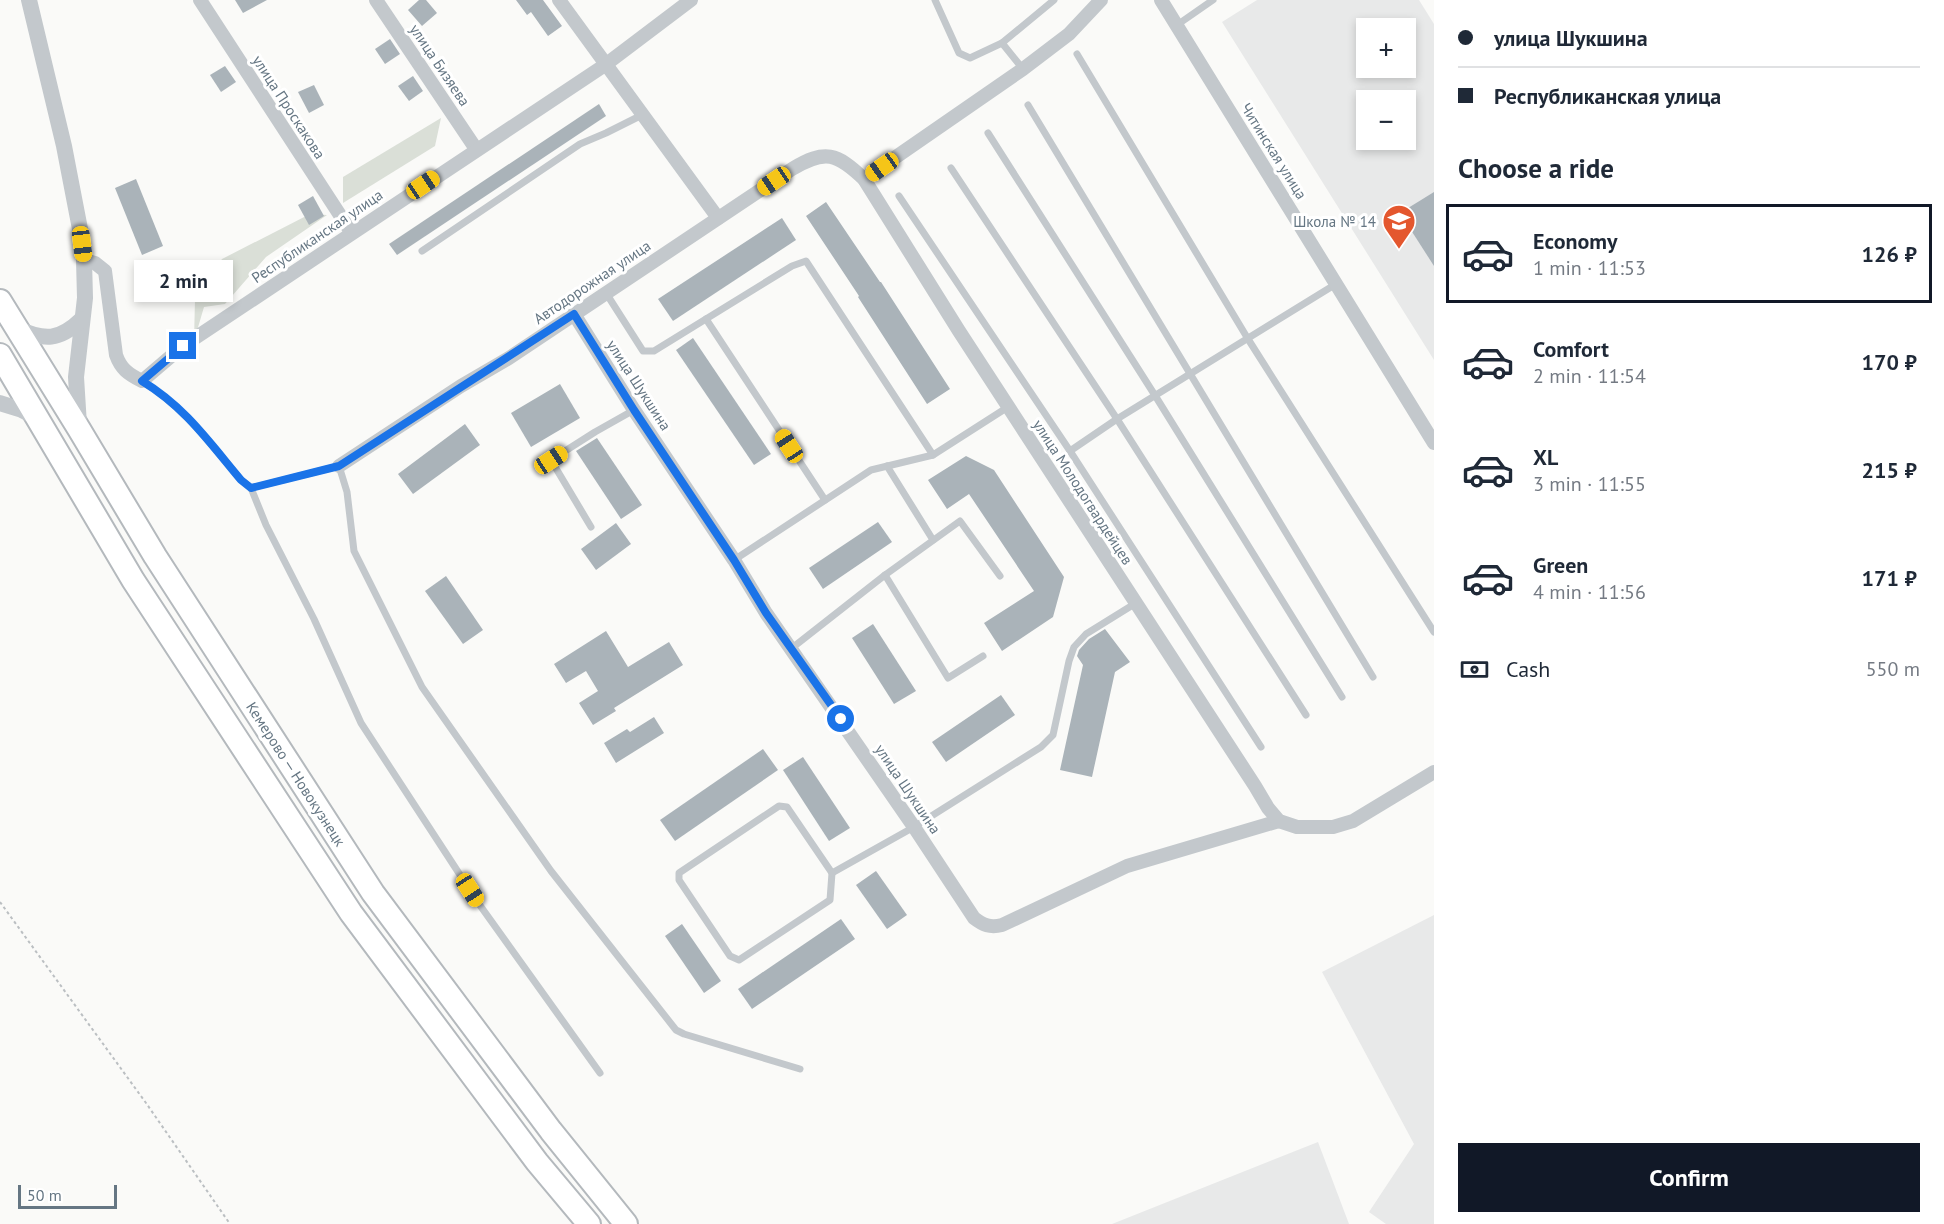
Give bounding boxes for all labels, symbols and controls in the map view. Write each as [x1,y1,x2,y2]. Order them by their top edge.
map controls [1356,18,1416,150]
button: + [1356,18,1416,78]
street label: улица Бизяева [406,20,474,110]
text: улица Шукшина [1494,24,1648,52]
street label: улица Проскакова [248,52,330,162]
text: Республиканская улица [1494,82,1721,110]
button: − [1356,90,1416,150]
street label: Читинская улица [1237,99,1311,203]
car [862,149,902,185]
text: Choose a ride [1458,151,1614,185]
car [754,163,794,199]
car [403,167,443,203]
street label: Республиканская улица [248,185,386,287]
school or university icon: Школа № 14 [1381,203,1417,250]
place label: Школа № 14 [1293,212,1376,231]
car [71,225,93,263]
icon: car [1461,227,1515,281]
text: Economy [1533,227,1617,255]
street label: Автодорожная улица [530,236,654,328]
text: 126 ₽ [1862,240,1917,268]
text: 1 min · 11:53 [1533,255,1646,281]
callout: 2 min [134,259,232,301]
text: 2 min [159,268,208,294]
route end [169,332,196,359]
icon: car [1461,335,1515,389]
text: Comfort [1533,335,1609,363]
street label: улица Шукшина [603,336,675,434]
text: 170 ₽ [1862,348,1917,376]
text: 2 min · 11:54 [1533,363,1646,389]
street label: улица Молодогвардейцев [1029,416,1137,568]
car [772,426,806,466]
car [531,443,571,477]
icon: car [1461,443,1515,497]
text: XL [1533,443,1558,471]
text: 215 ₽ [1862,456,1917,484]
text: 3 min · 11:55 [1533,471,1646,497]
icon: car [1461,551,1515,605]
text: Green [1533,551,1588,579]
text: 171 ₽ [1862,564,1917,592]
text: 4 min · 11:56 [1533,579,1646,605]
icon: cash [1458,653,1491,686]
text: Cash [1506,655,1550,683]
text: 550 m [1866,656,1920,682]
street label: Кемерово — Новокузнецк [242,698,350,850]
route start [827,705,854,732]
street label: улица Шукшина [871,740,945,838]
car [453,870,487,910]
button: Confirm [1458,1143,1920,1212]
scale bar [18,1182,117,1210]
text: 50 m [27,1185,62,1205]

